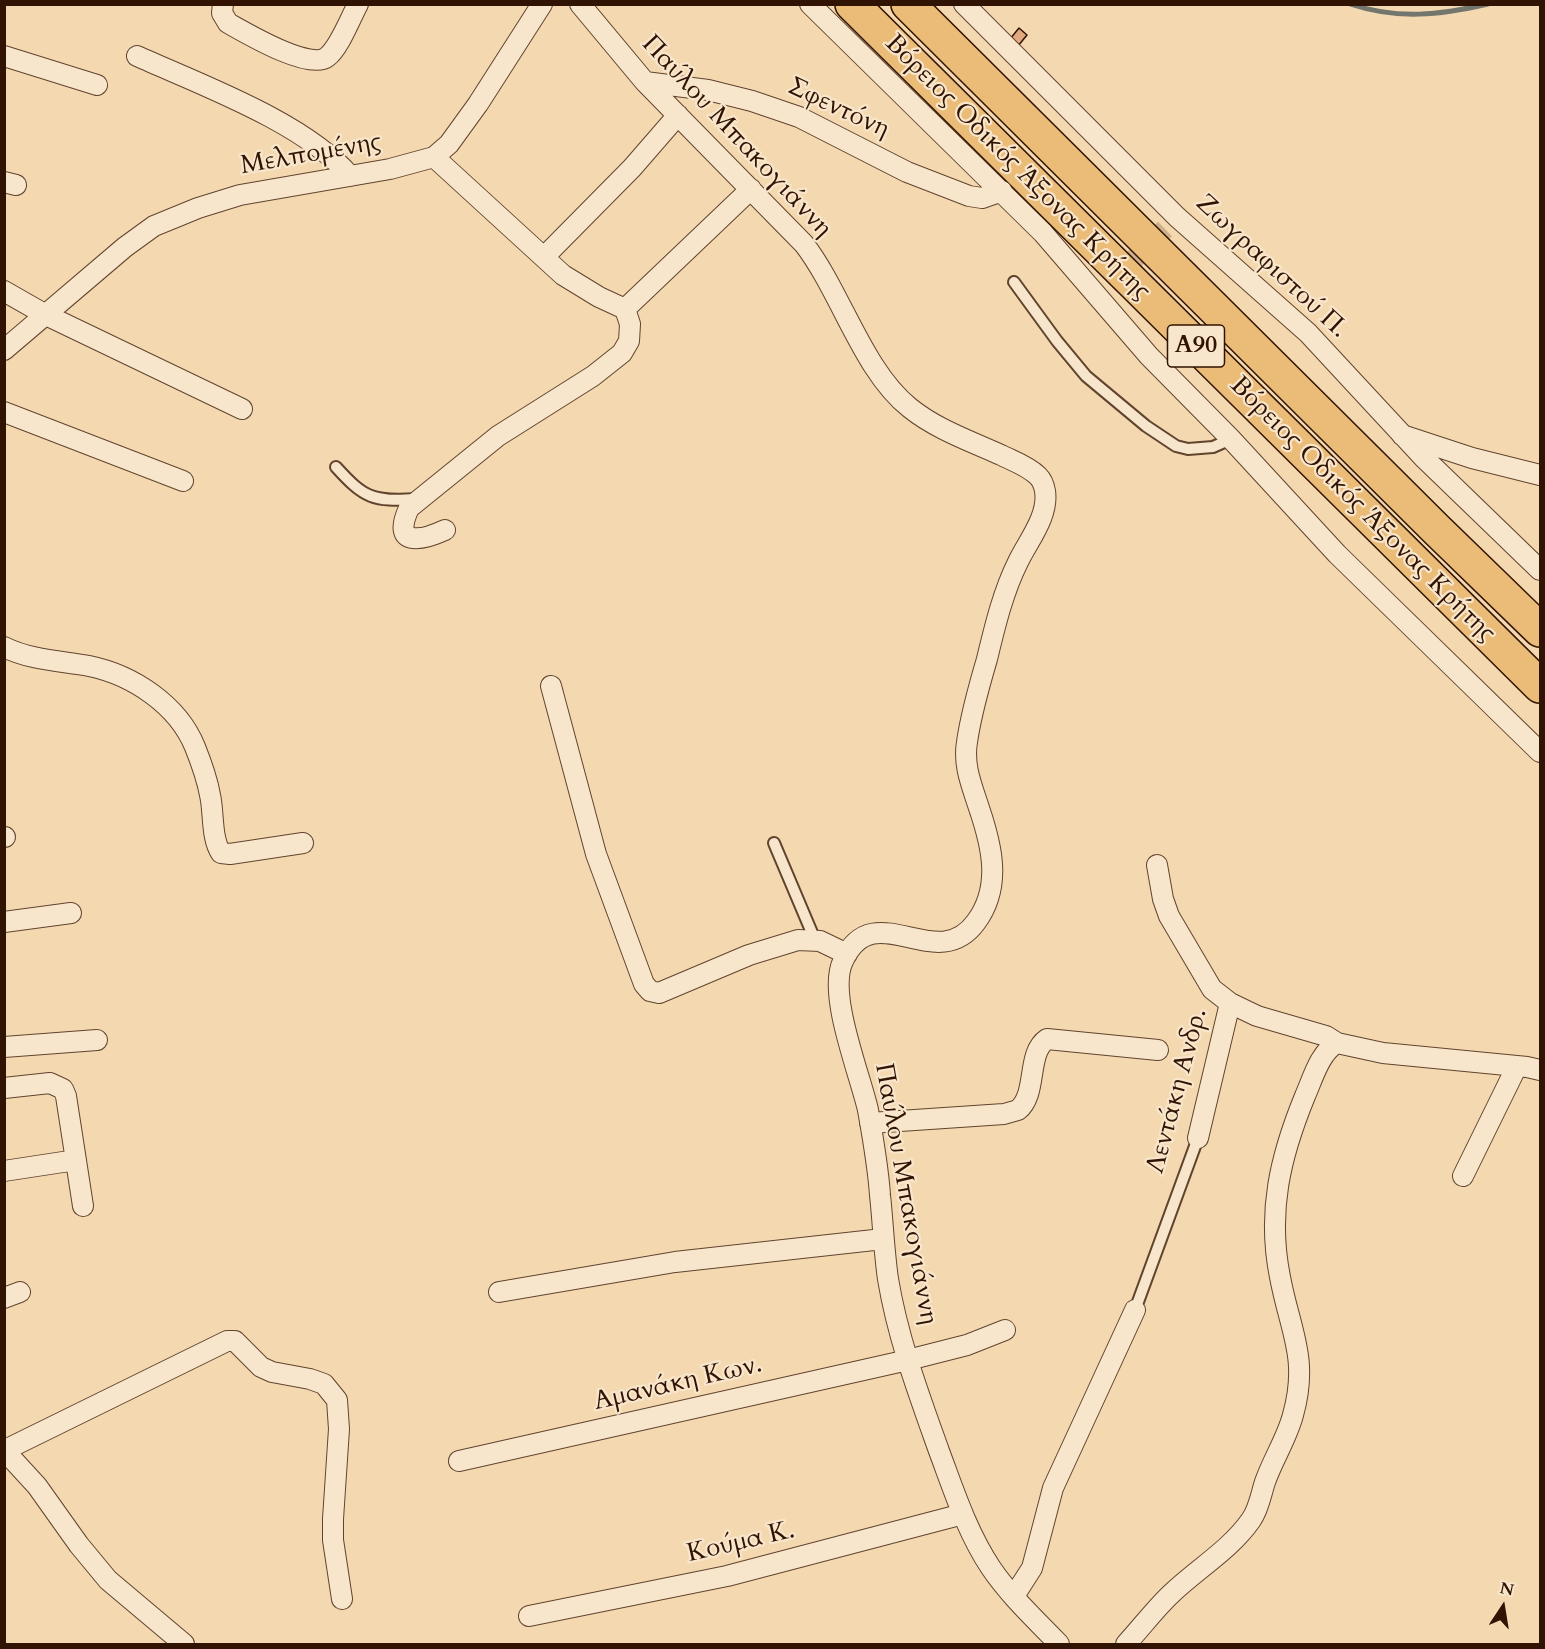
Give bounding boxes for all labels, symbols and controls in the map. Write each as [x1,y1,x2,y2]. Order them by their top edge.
street label: Βόρειος Οδικός Άξονας Κρήτης [878,29,1156,307]
street label: Παύλου Μπακογιάννη [634,30,838,244]
street label: Σφεντόνη [782,72,894,146]
street label: Μελπομένης [238,127,384,183]
street label: Ζωγραφιστού Π. [1189,189,1353,345]
road number: Α90 [1168,325,1224,367]
street label: Βόρειος Οδικός Άξονας Κρήτης [1223,371,1501,649]
street label: Λεντάκη Ανδρ. [1141,1005,1215,1177]
street label: Παύλου Μπακογιάννη [867,1061,943,1327]
street label: Αμανάκη Κων. [591,1350,765,1418]
street label: Κούμα Κ. [684,1515,798,1571]
north arrow [1473,1577,1533,1637]
text: N [1498,1577,1516,1602]

